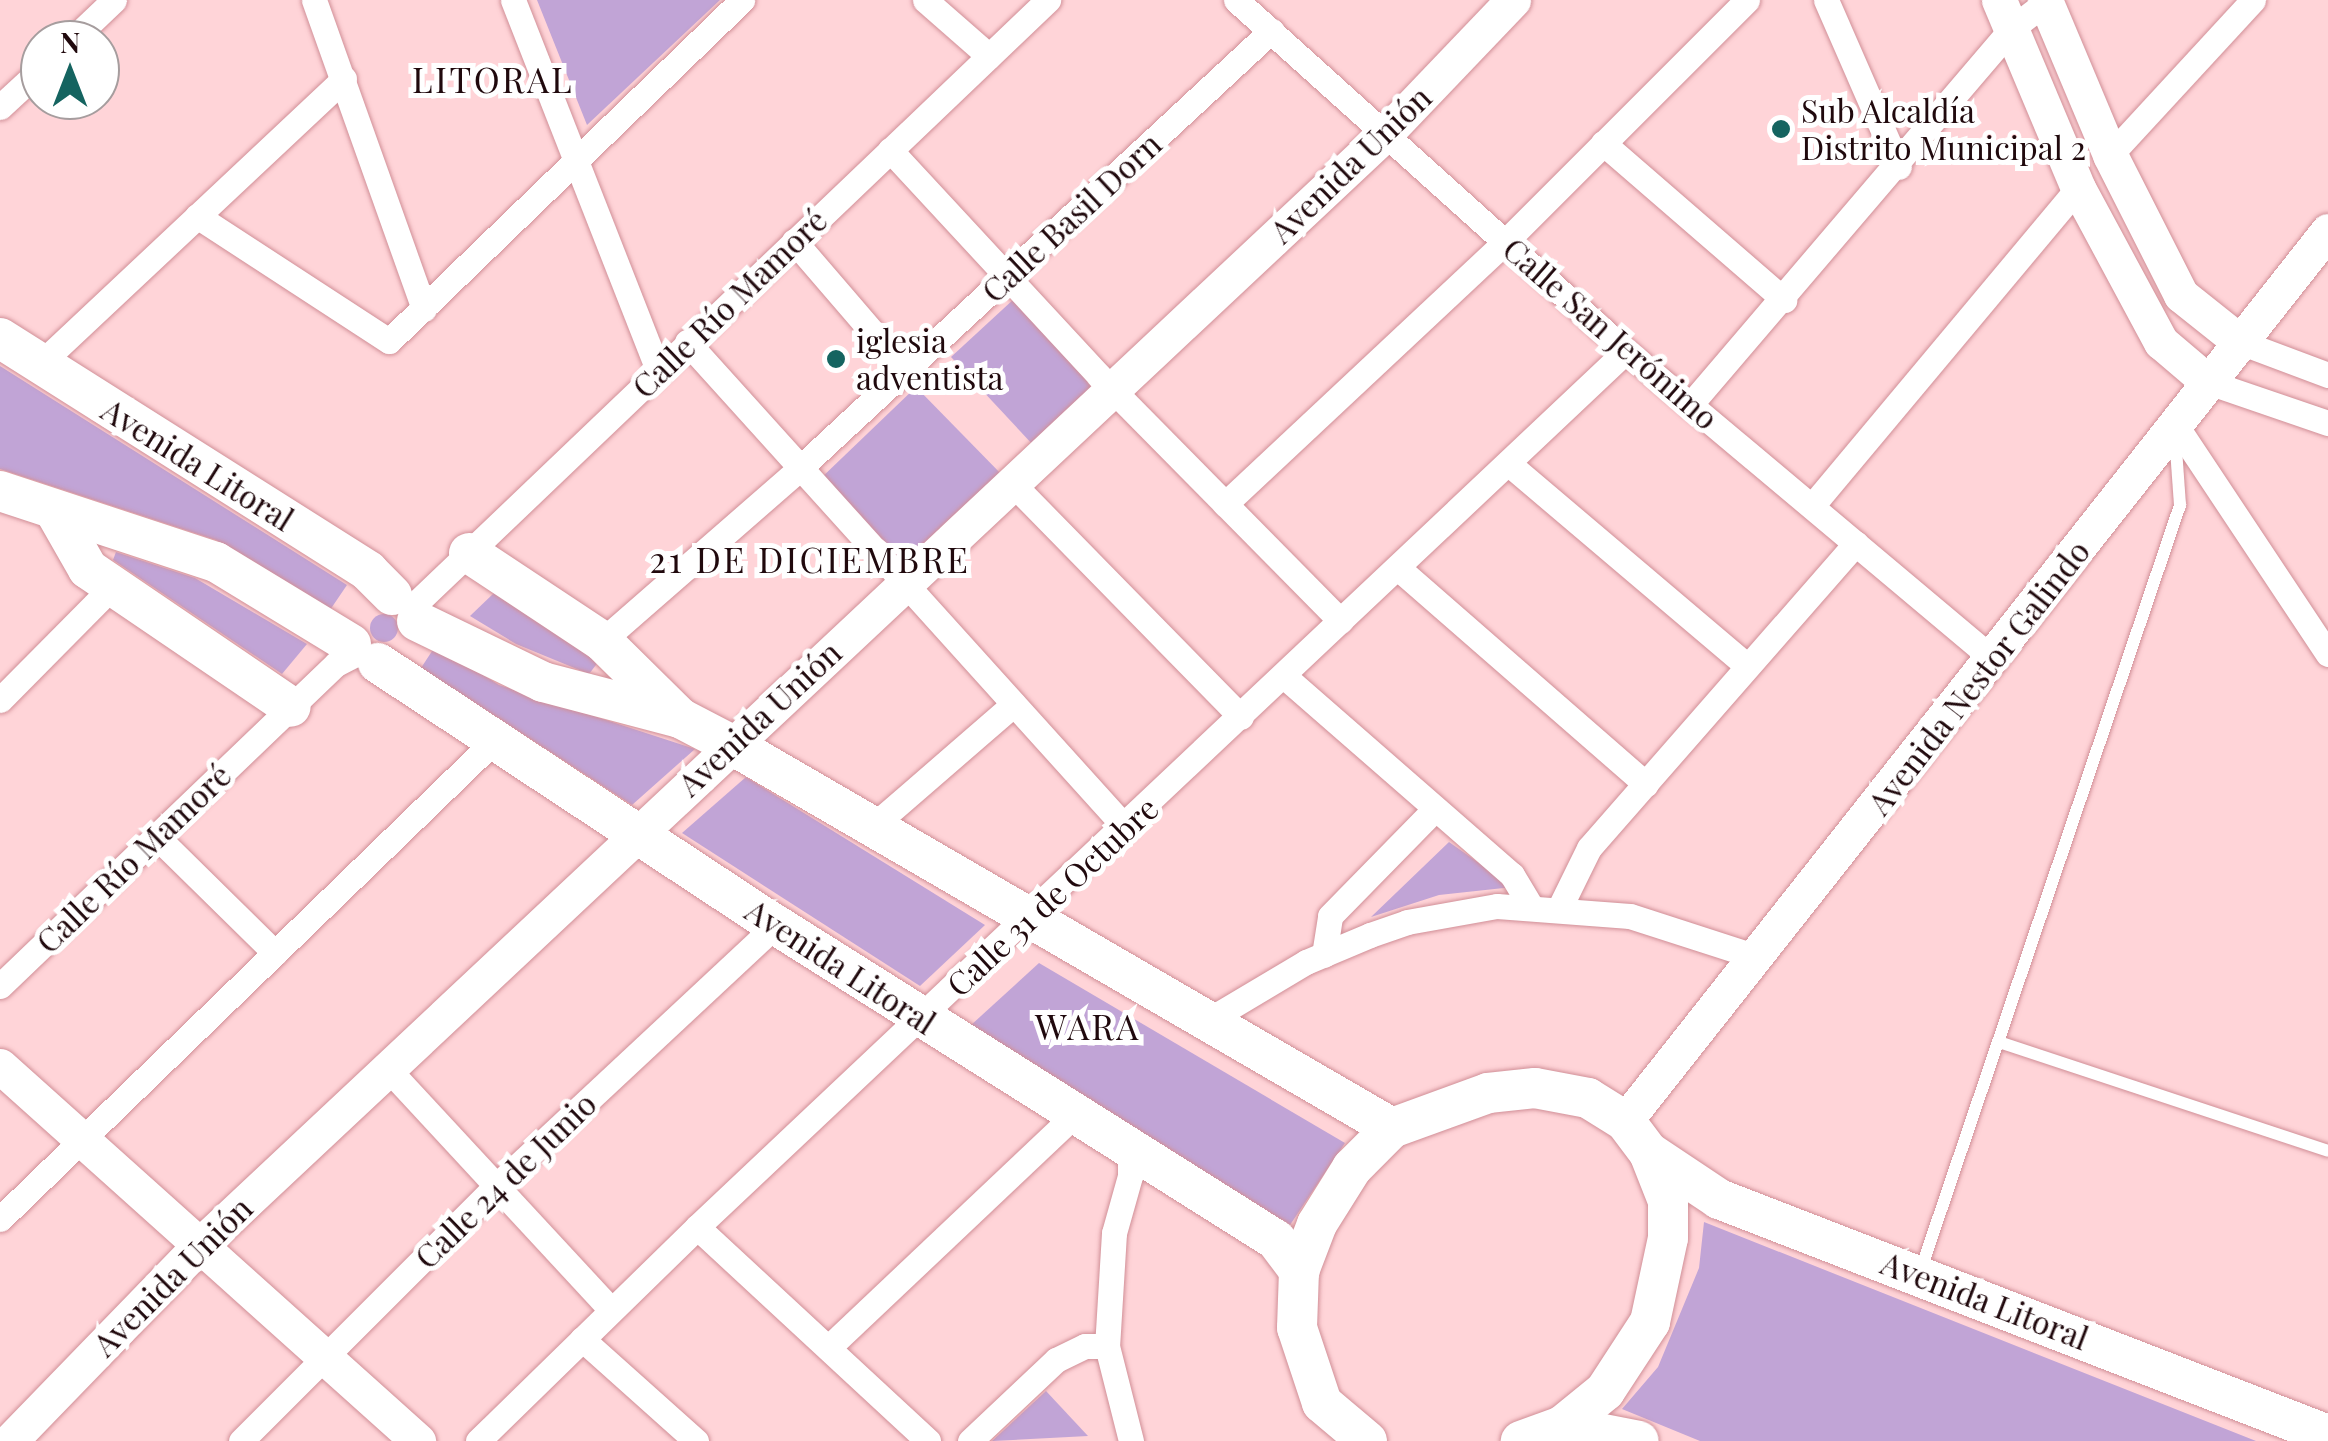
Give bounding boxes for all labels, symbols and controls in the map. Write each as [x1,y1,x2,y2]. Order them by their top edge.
north arrow [20,20,120,120]
text: N [60,23,80,60]
district label: LITORAL [412,58,574,100]
street label: Avenida Unión [1261,78,1439,250]
place label: Sub Alcaldía Distrito Municipal 2 [1801,92,2086,167]
marker: Sub Alcaldía Distrito Municipal 2 [1770,118,1792,140]
street label: Calle Basil Dorn [974,124,1168,310]
street label: Calle Río Mamoré [624,201,834,405]
street label: Calle San Jerónimo [1496,229,1726,437]
place label: iglesia adventista [856,322,1003,397]
marker: iglesia adventista [825,348,847,370]
street label: Avenida Litoral [95,390,301,538]
street label: Avenida Nestor Galindo [1859,532,2097,822]
district label: 21 DE DICIEMBRE [650,538,970,580]
street label: Avenida Unión [669,633,849,803]
street label: Calle Río Mamoré [28,756,238,960]
street label: Calle 31 de Octubre [939,788,1165,1004]
street label: Avenida Litoral [739,890,943,1042]
district label: WARA [1035,1005,1141,1047]
street label: Calle 24 de Junio [407,1084,603,1276]
street label: Avenida Unión [84,1188,260,1364]
street label: Avenida Litoral [1876,1243,2094,1357]

